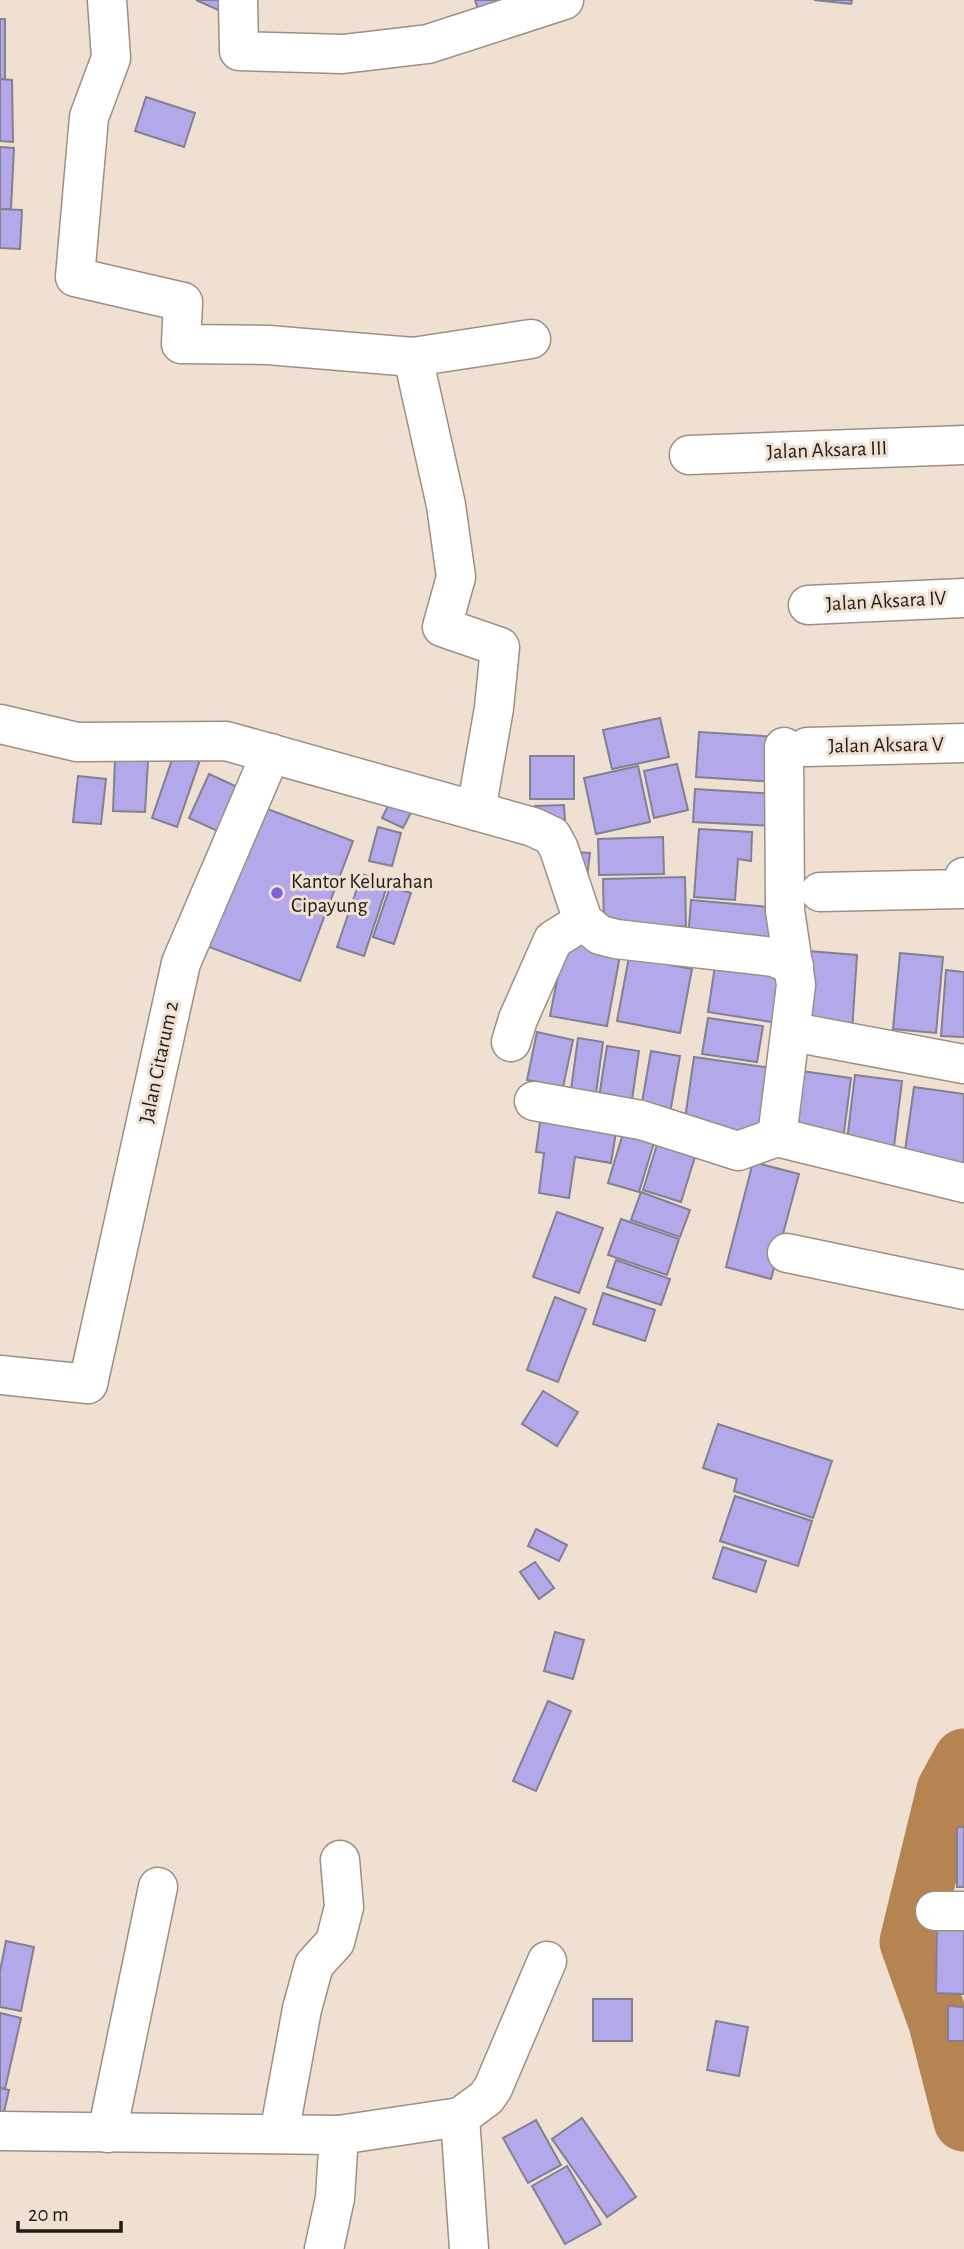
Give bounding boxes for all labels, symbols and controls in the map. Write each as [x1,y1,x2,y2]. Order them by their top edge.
street label: Jalan Aksara III [766,437,888,463]
street label: Jalan Aksara IV [825,587,947,615]
street label: Jalan Aksara V [828,733,944,757]
place label: Kantor Kelurahan Cipayung [291,871,433,916]
marker: Kantor Kelurahan Cipayung [269,885,285,901]
street label: Jalan Citarum 2 [136,999,182,1125]
scale bar [18,2190,121,2234]
text: 20 m [28,2204,69,2225]

